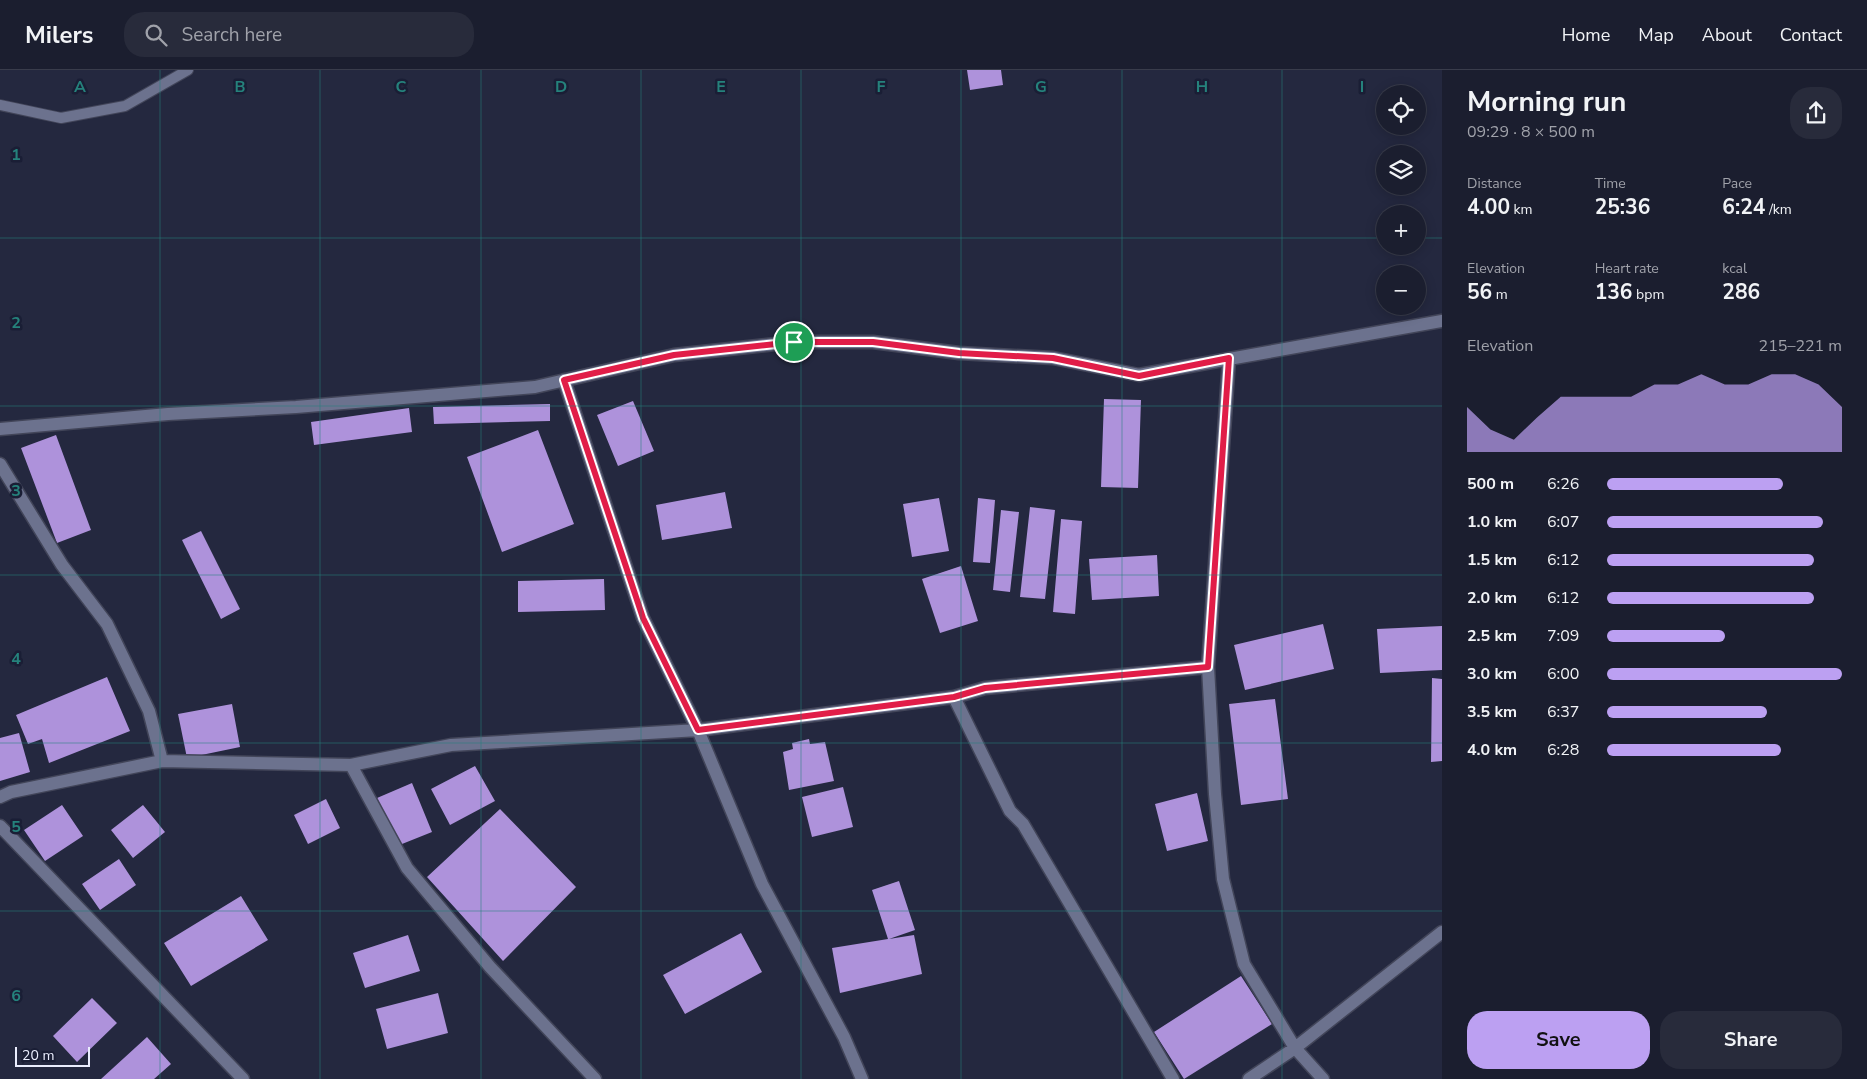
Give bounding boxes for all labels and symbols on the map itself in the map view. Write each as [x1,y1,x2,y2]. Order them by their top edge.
text: A [74,76,86,98]
text: B [234,76,246,98]
text: C [396,76,407,98]
text: D [555,76,567,98]
text: E [716,76,726,98]
text: F [877,76,886,98]
text: G [1035,76,1047,98]
text: H [1196,76,1208,98]
text: I [1360,76,1364,98]
text: 1 [11,144,21,166]
text: 2 [11,312,21,334]
pin [773,321,815,363]
text: 3 [11,480,21,502]
text: 4 [11,648,21,670]
text: 5 [11,816,21,838]
text: 6 [11,985,21,1007]
scale bar [15,1044,90,1067]

